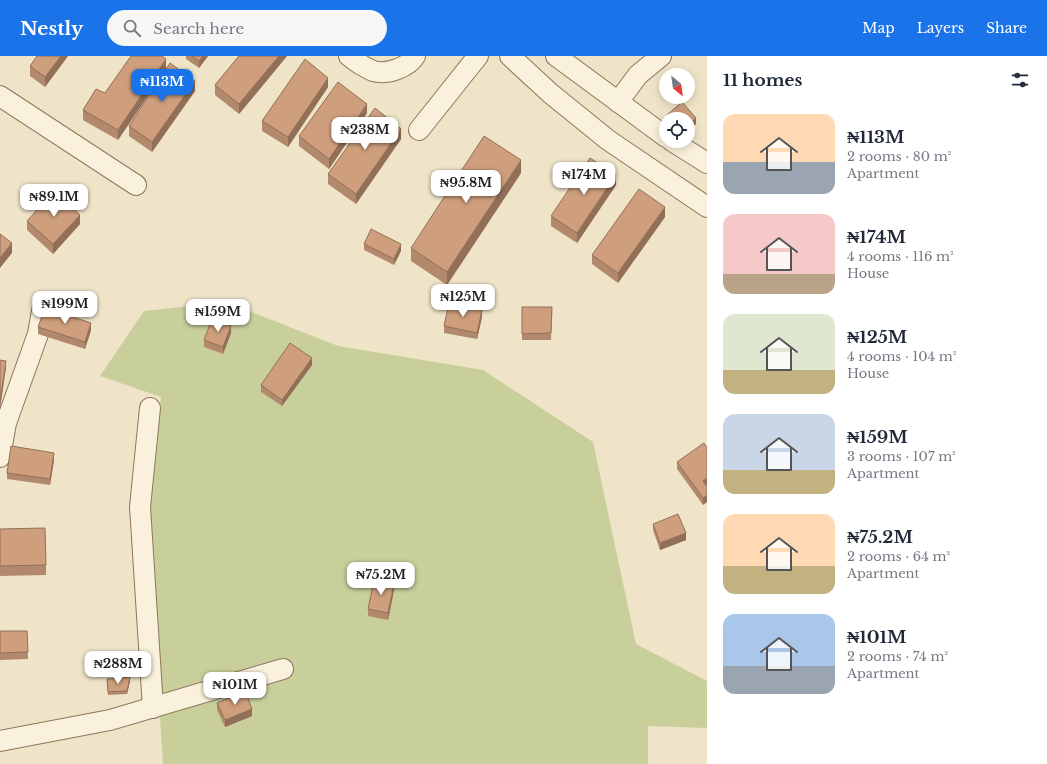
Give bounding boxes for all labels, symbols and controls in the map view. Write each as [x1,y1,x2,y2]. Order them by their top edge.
search box [107,10,387,46]
text: Nestly [20,17,83,40]
icon: search [121,17,143,39]
text: Search here [153,19,244,38]
text: Map [862,19,895,37]
text: Layers [917,19,964,37]
text: Share [986,19,1027,37]
north arrow [659,68,695,104]
map controls [659,68,695,148]
pin: ₦113M [134,69,190,103]
icon: filters [1009,69,1031,91]
text: 11 homes [723,70,802,91]
text: ₦113M [140,73,184,90]
button: locate [659,112,695,148]
pin: ₦238M [337,117,393,151]
text: ₦238M [340,121,390,138]
text: ₦113M [847,127,904,148]
icon: home [755,130,803,178]
text: 2 rooms · 80 m² [847,148,951,165]
pin: ₦174M [556,162,612,196]
text: Apartment [847,165,919,182]
text: ₦174M [561,166,607,183]
pin: ₦95.8M [433,170,499,204]
text: ₦95.8M [440,174,492,191]
pin: ₦89.1M [21,184,87,218]
text: ₦89.1M [29,188,79,205]
text: ₦174M [847,227,906,248]
icon: home [755,230,803,278]
text: 4 rooms · 116 m² [847,248,954,265]
text: House [847,265,889,282]
pin: ₦125M [435,284,491,318]
text: ₦125M [440,288,486,305]
pin: ₦199M [37,291,93,325]
text: ₦199M [41,295,89,312]
pin: ₦159M [190,299,246,333]
text: ₦159M [195,303,241,320]
text: ₦125M [847,327,907,348]
icon: home [755,330,803,378]
text: 4 rooms · 104 m² [847,348,957,365]
text: House [847,365,889,382]
text: ₦159M [847,427,908,448]
icon: home [755,430,803,478]
text: 3 rooms · 107 m² [847,448,956,465]
text: Apartment [847,465,919,482]
text: ₦75.2M [847,527,913,548]
icon: home [755,530,803,578]
text: 2 rooms · 64 m² [847,548,950,565]
pin: ₦75.2M [348,562,414,596]
text: Apartment [847,565,919,582]
text: ₦75.2M [356,566,406,583]
text: ₦101M [847,627,906,648]
icon: home [755,630,803,678]
text: 2 rooms · 74 m² [847,648,948,665]
pin: ₦288M [90,651,146,685]
text: ₦288M [93,655,143,672]
text: Apartment [847,665,919,682]
pin: ₦101M [207,672,263,706]
text: ₦101M [212,676,258,693]

